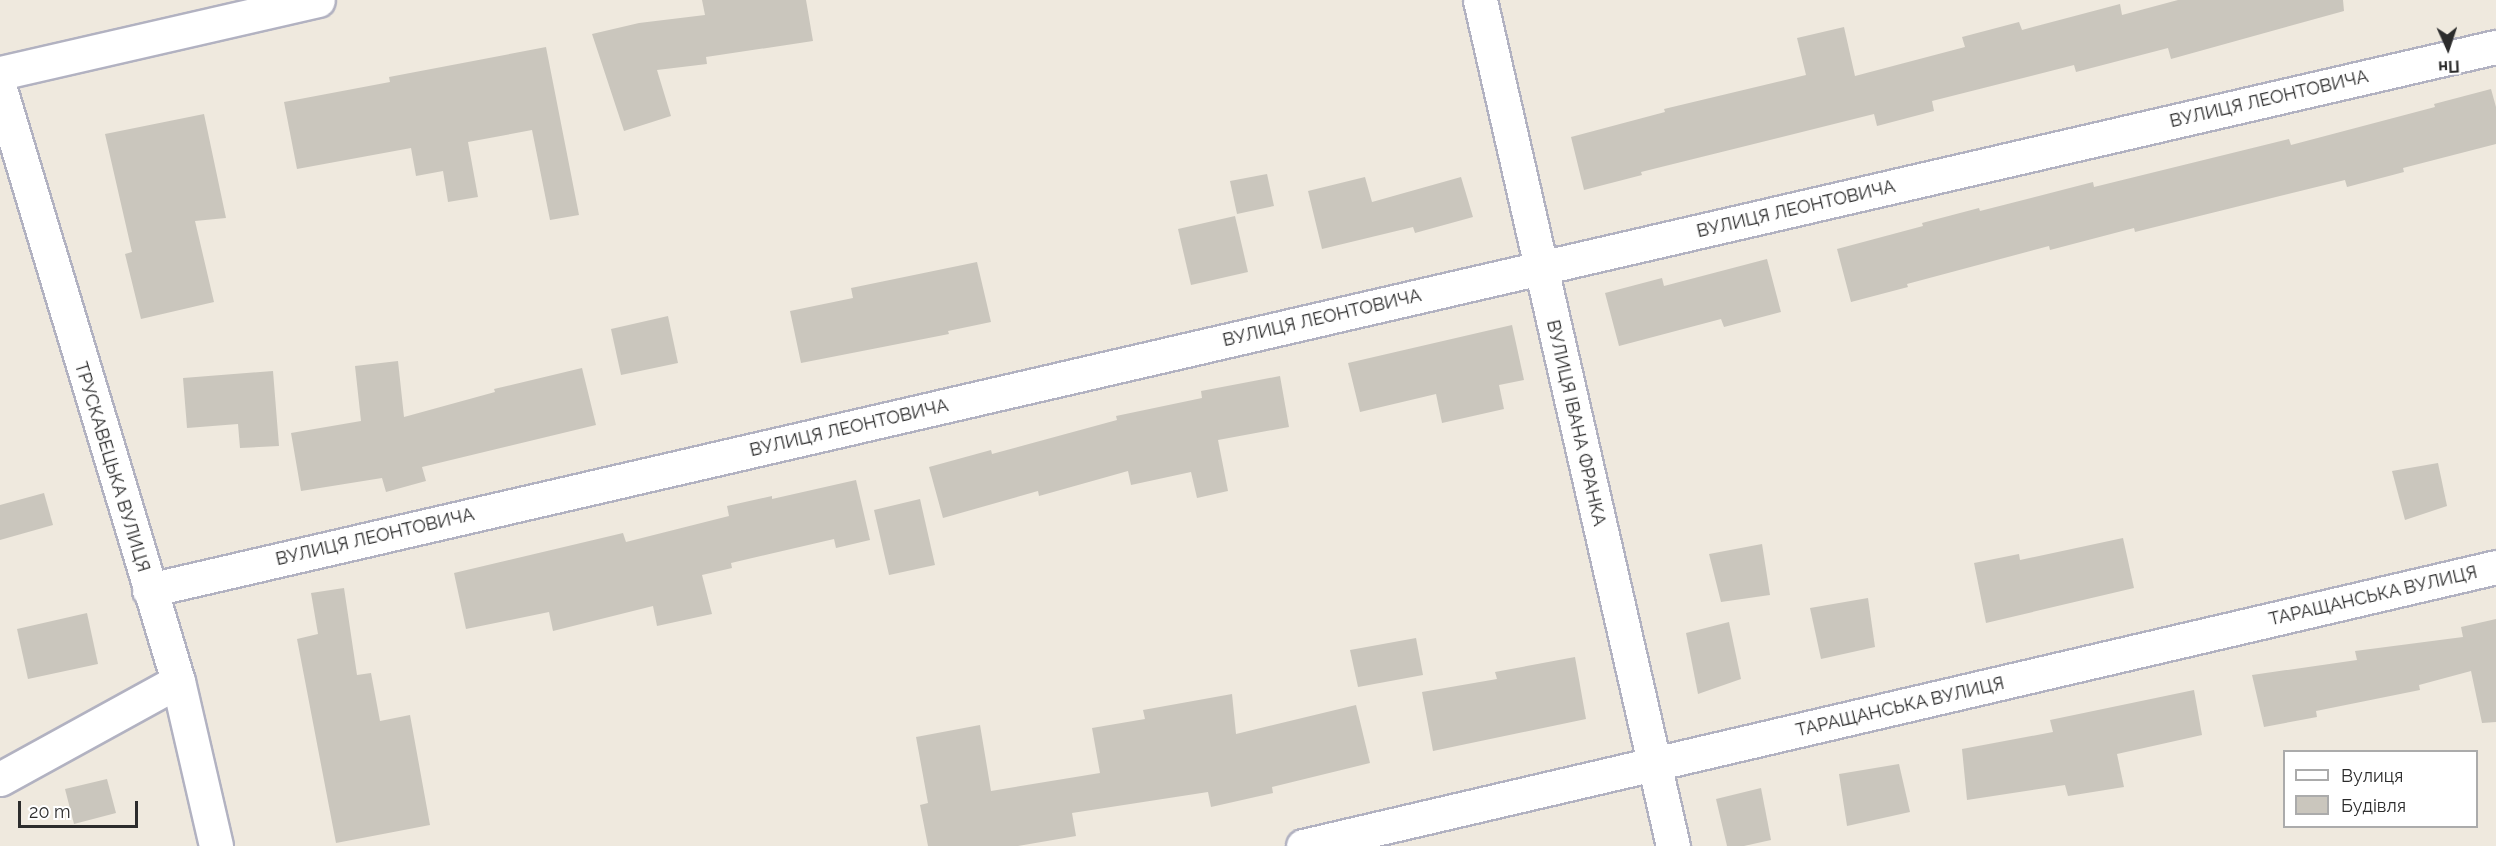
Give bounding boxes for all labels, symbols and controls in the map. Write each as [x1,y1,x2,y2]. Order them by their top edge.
north arrow [2418,18,2478,78]
text: Пн [2438,56,2460,77]
street label: ВУЛИЦЯ ЛЕОНТОВИЧА [2168,66,2370,132]
street label: ВУЛИЦЯ ЛЕОНТОВИЧА [1695,176,1897,242]
street label: ВУЛИЦЯ ЛЕОНТОВИЧА [1221,285,1423,351]
street label: ВУЛИЦЯ ІВАНА ФРАНКА [1542,318,1610,528]
street label: ТРУСКАВЕЦЬКА ВУЛИЦЯ [70,359,154,575]
street label: ВУЛИЦЯ ЛЕОНТОВИЧА [748,395,950,461]
street label: ВУЛИЦЯ ЛЕОНТОВИЧА [274,504,476,570]
street label: ТАРАЩАНСЬКА ВУЛИЦЯ [2266,561,2480,631]
street label: ТАРАЩАНСЬКА ВУЛИЦЯ [1793,672,2007,742]
legend [2283,750,2478,828]
text: Вулиця [2341,765,2403,786]
scale bar [21,789,141,827]
text: Будівля [2341,795,2406,816]
text: 20 m [29,801,71,822]

